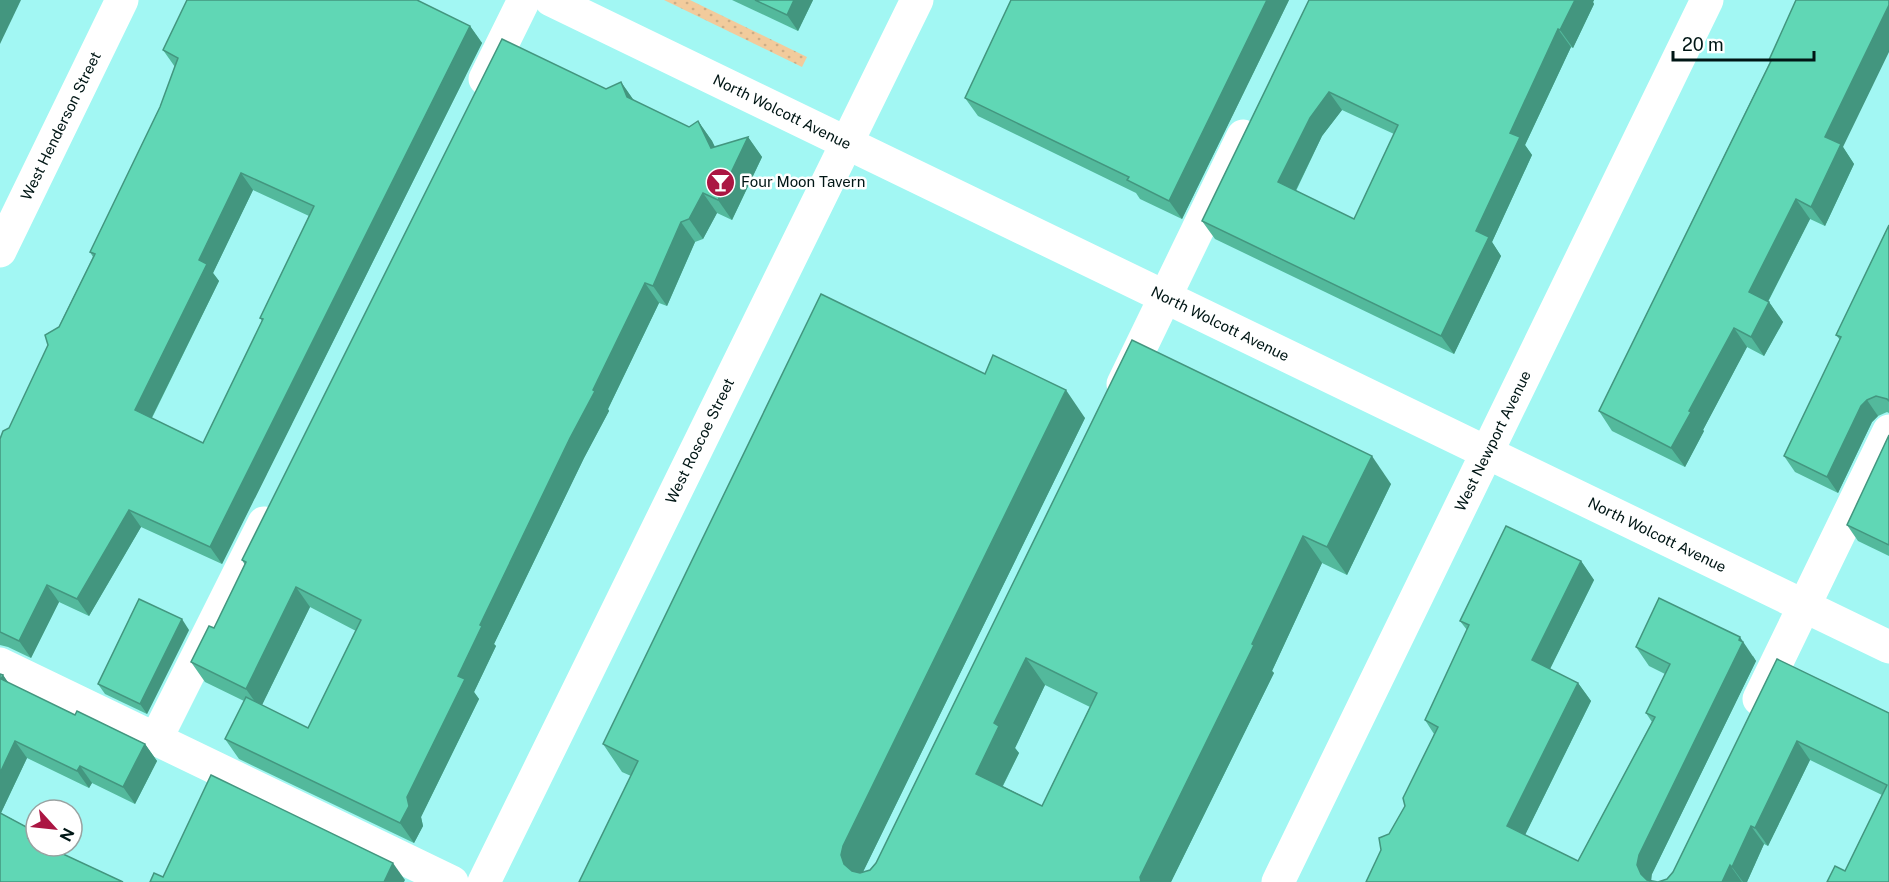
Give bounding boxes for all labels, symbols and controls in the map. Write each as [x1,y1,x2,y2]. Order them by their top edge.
scale bar [1673,24,1814,62]
text: 20 m [1682,34,1724,55]
street label: West Henderson Street [17,49,104,203]
street label: North Wolcott Avenue [710,71,854,152]
bar icon: Four Moon Tavern [704,166,736,198]
place label: Four Moon Tavern [741,173,865,190]
street label: North Wolcott Avenue [1148,283,1292,364]
street label: West Newport Avenue [1451,368,1534,514]
street label: West Roscoe Street [662,375,737,506]
street label: North Wolcott Avenue [1585,494,1729,575]
north arrow [24,798,84,858]
text: N [56,825,78,844]

